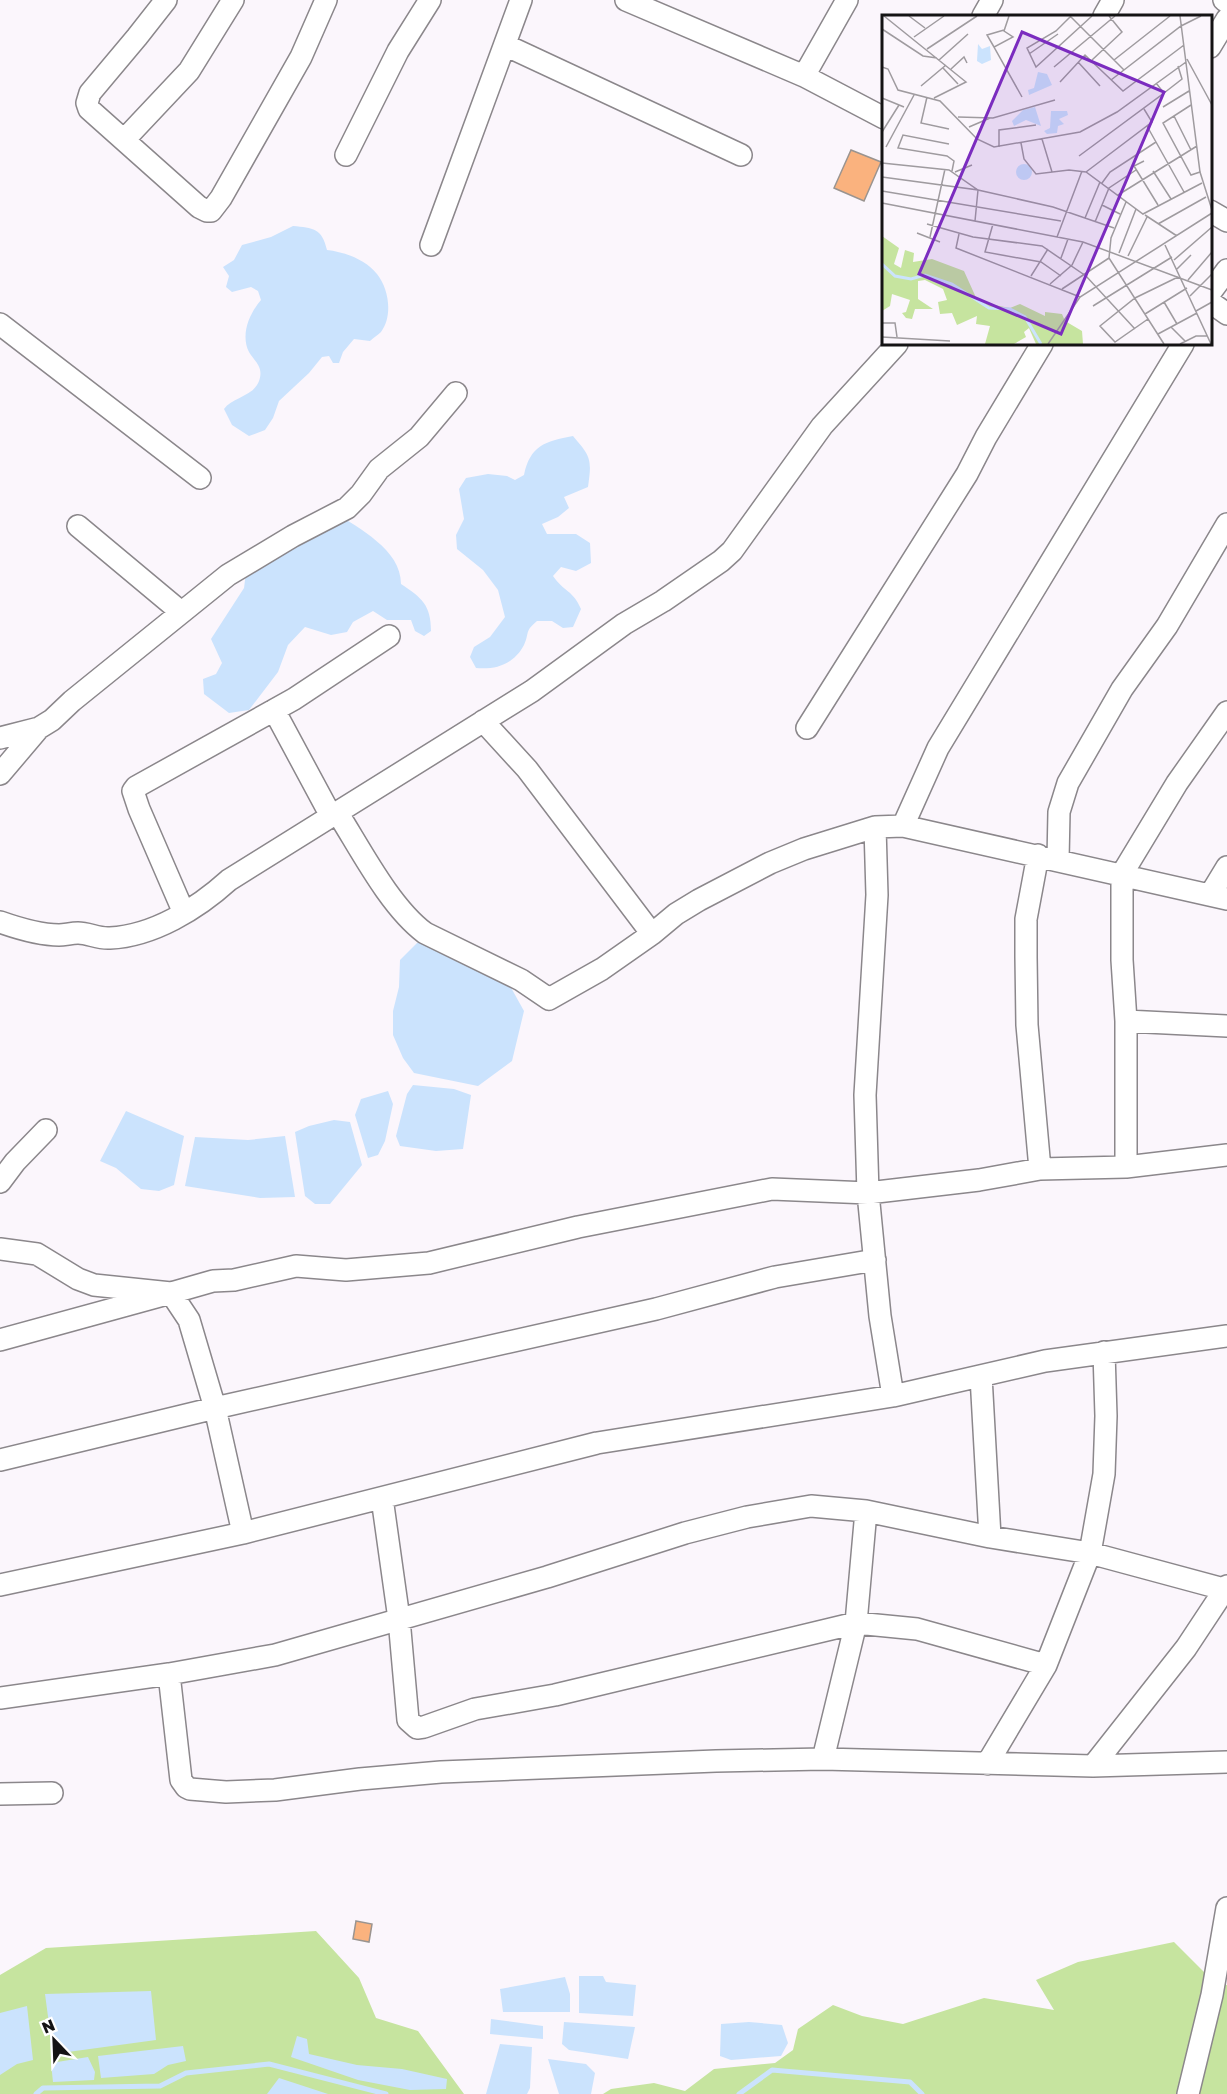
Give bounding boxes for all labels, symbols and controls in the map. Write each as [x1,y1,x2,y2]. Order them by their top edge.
inset map [882,15,1212,345]
north arrow [24,2010,84,2070]
text: N [39,2015,58,2038]

